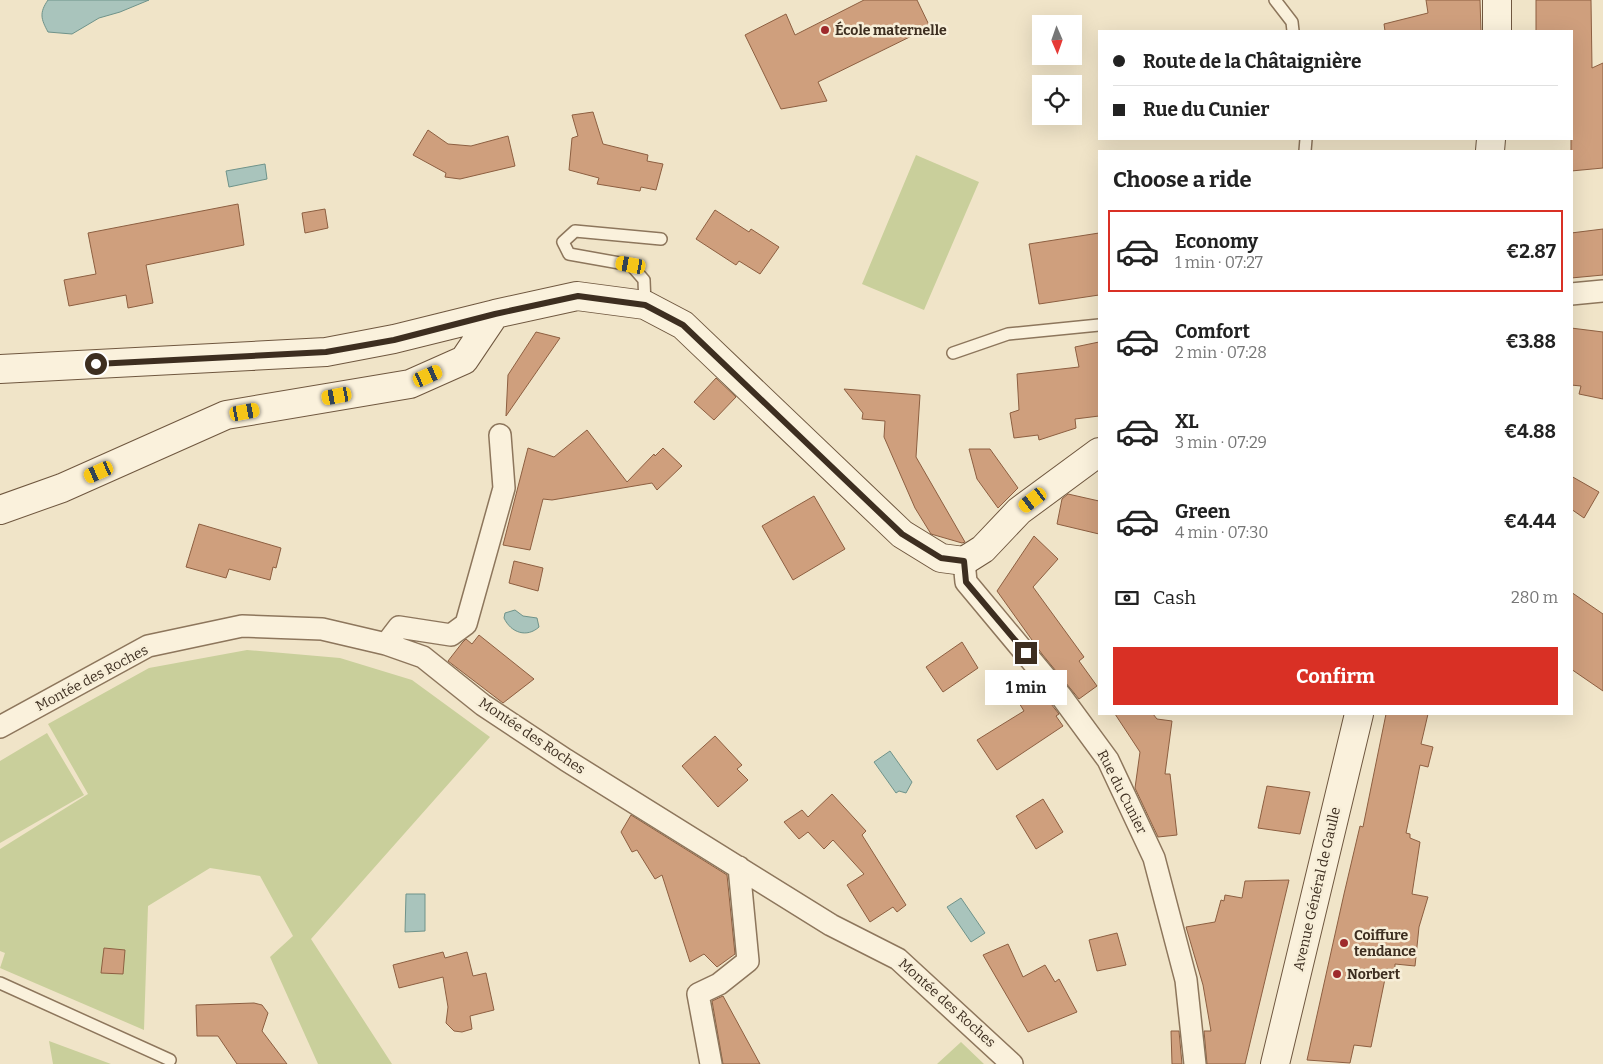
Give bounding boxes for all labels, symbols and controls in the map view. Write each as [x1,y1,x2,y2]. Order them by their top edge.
north arrow [1032,15,1082,65]
map controls [1032,15,1082,125]
place label: École maternelle [835,21,947,39]
marker: École maternelle [819,24,831,36]
text: Route de la Châtaignière [1143,50,1361,73]
button: locate [1032,75,1082,125]
text: Rue du Cunier [1143,98,1269,121]
text: Choose a ride [1113,166,1252,193]
icon: car [1115,229,1160,274]
text: Economy [1175,230,1258,253]
text: €2.87 [1506,240,1556,263]
text: 1 min · 07:27 [1175,253,1263,272]
car [614,255,647,275]
icon: car [1115,319,1160,364]
text: Comfort [1175,320,1250,343]
text: €3.88 [1505,330,1556,353]
text: 2 min · 07:28 [1175,343,1267,362]
route start [85,353,107,375]
car [411,363,444,389]
car [320,386,353,406]
car [228,402,261,422]
icon: car [1115,409,1160,454]
text: XL [1175,410,1199,433]
text: €4.88 [1504,420,1556,443]
text: 3 min · 07:29 [1175,433,1267,452]
car [82,459,115,485]
car [1016,485,1049,515]
icon: car [1115,499,1160,544]
text: Green [1175,500,1230,523]
text: €4.44 [1504,510,1556,533]
text: 4 min · 07:30 [1175,523,1269,542]
icon: cash [1113,584,1141,612]
text: Cash [1153,586,1196,609]
text: 280 m [1511,588,1558,607]
street label: Montée des Roches [33,641,151,715]
route end [1015,642,1037,664]
button: Confirm [1113,647,1558,705]
callout: 1 min [985,670,1067,706]
text: 1 min [1006,678,1046,697]
street label: Montée des Roches [476,694,588,778]
street label: Rue du Cunier [1094,747,1150,837]
street label: Avenue Général de Gaulle [1290,805,1344,973]
place label: Coiffure tendance [1354,927,1416,960]
marker: Coiffure tendance [1338,937,1350,949]
street label: Montée des Roches [895,955,999,1051]
place label: Norbert [1347,966,1401,983]
marker: Norbert [1331,968,1343,980]

